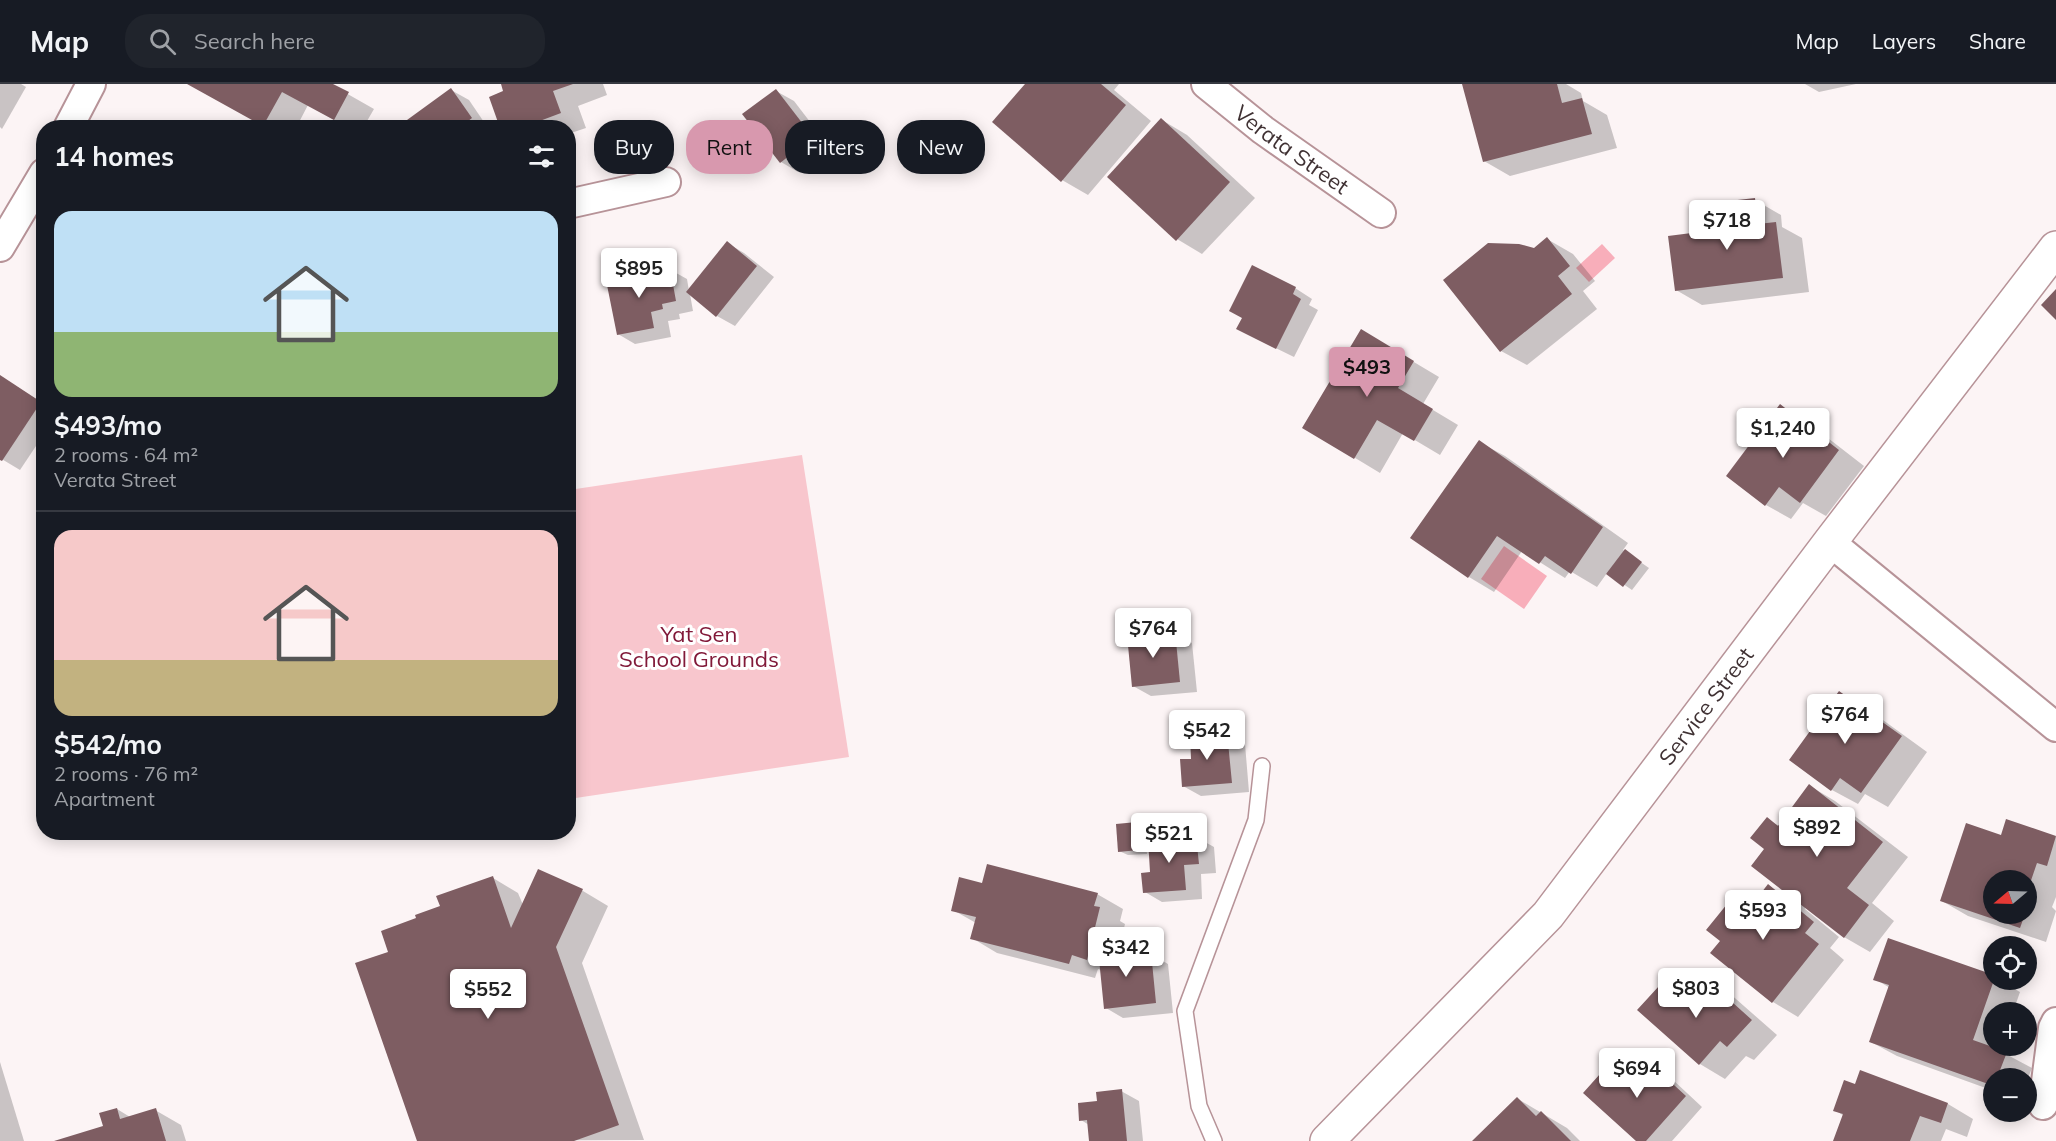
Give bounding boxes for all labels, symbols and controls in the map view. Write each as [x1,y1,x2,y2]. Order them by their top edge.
search box [125,14,545,68]
text: Map [30,24,89,59]
icon: search [146,25,179,58]
text: Search here [194,27,315,55]
text: Map [1796,28,1839,54]
text: Layers [1872,28,1936,54]
text: Share [1969,28,2026,54]
street label: Verata Street [1229,99,1355,200]
chip: Buy [594,120,674,174]
chip: Rent [686,120,773,174]
chip: Filters [785,120,885,174]
chip: New [897,120,985,174]
text: 14 homes [54,140,174,173]
icon: filters [525,140,558,173]
pin: $718 [1691,200,1763,251]
text: $718 [1703,207,1751,232]
pin: $895 [603,248,675,299]
icon: home [252,250,360,358]
text: $895 [615,255,663,280]
pin: $493 [1331,347,1403,398]
text: $493 [1343,354,1391,379]
pin: $1,240 [1734,408,1832,459]
text: $493/mo [54,409,162,442]
text: $1,240 [1751,415,1815,440]
text: 2 rooms · 64 m² [54,442,198,467]
text: Verata Street [54,467,176,492]
icon: home [252,569,360,677]
pin: $764 [1117,608,1189,659]
text: $764 [1129,615,1177,640]
park label: Yat Sen School Grounds [619,620,779,673]
street label: Service Street [1652,641,1760,771]
pin: $764 [1809,694,1881,745]
text: $764 [1821,701,1869,726]
pin: $542 [1171,710,1243,761]
text: $542 [1183,717,1231,742]
text: $542/mo [54,728,162,761]
text: 2 rooms · 76 m² [54,761,198,786]
text: Apartment [54,786,155,811]
pin: $892 [1781,807,1853,858]
pin: $521 [1133,813,1205,864]
text: $892 [1793,814,1841,839]
text: $521 [1145,820,1193,845]
north arrow [1983,870,2037,924]
map controls [1983,870,2037,1122]
pin: $593 [1727,890,1799,941]
text: $593 [1739,897,1787,922]
pin: $342 [1090,927,1162,978]
text: $342 [1102,934,1150,959]
button: locate [1983,936,2037,990]
pin: $803 [1660,968,1732,1019]
pin: $552 [452,969,524,1020]
text: $803 [1672,975,1720,1000]
text: $552 [464,976,512,1001]
button: + [1983,1002,2037,1056]
pin: $694 [1601,1048,1673,1099]
text: $694 [1613,1055,1661,1080]
button: − [1983,1068,2037,1122]

